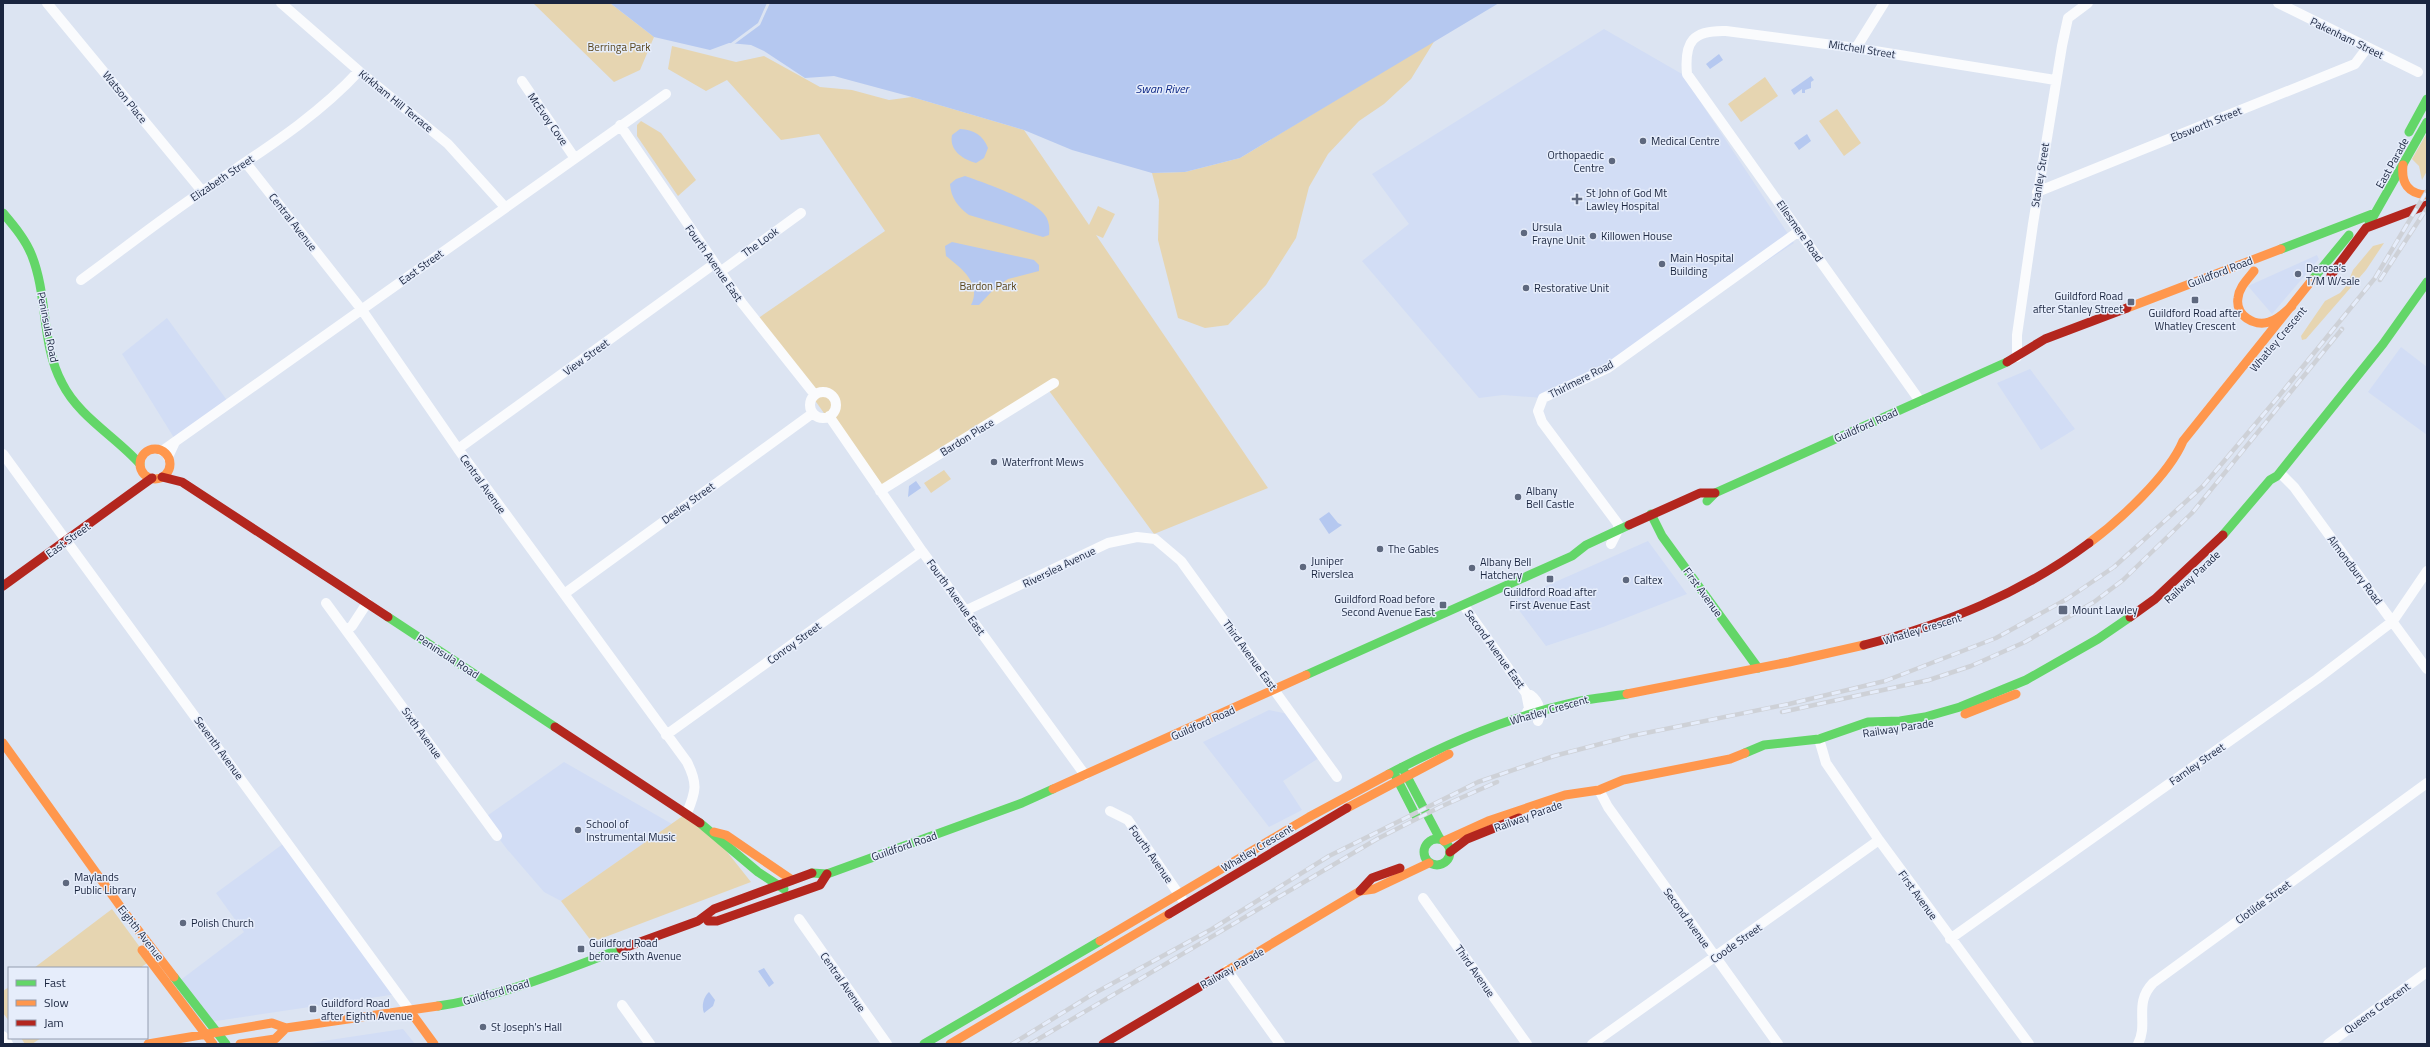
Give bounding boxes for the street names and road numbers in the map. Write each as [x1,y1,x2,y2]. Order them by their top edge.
street label: Pakenham Street [2308,13,2387,63]
street label: Mitchell Street [1827,36,1897,62]
street label: Kirkham Hill Terrace [355,66,437,136]
street label: Watson Place [99,67,151,127]
street label: McEvoy Cove [524,89,572,149]
street label: Ebsworth Street [2168,102,2244,146]
street label: East Parade [2372,134,2413,191]
street label: Stanley Street [2027,141,2053,208]
street label: Elizabeth Street [187,151,257,205]
street label: Central Avenue [265,190,321,255]
street label: Ellesmere Road [1773,197,1827,265]
street label: Fourth Avenue East [681,221,747,305]
street label: The Look [738,223,782,261]
street label: East Street [396,245,447,289]
street label: Guildford Road [2185,252,2255,292]
street label: Peninsula Road [33,290,63,364]
street label: Whatley Crescent [2246,303,2310,375]
street label: View Street [560,335,612,379]
street label: Thirlmere Road [1546,356,1616,402]
street label: Guildford Road [1831,404,1901,446]
street label: Bardon Place [937,414,997,460]
street label: Central Avenue [456,451,510,517]
street label: Deeley Street [658,478,718,528]
street label: East Street [43,518,94,562]
street label: Almondbury Road [2324,532,2386,608]
street label: Riverslea Avenue [1020,542,1099,592]
street label: Railway Parade [2160,546,2224,607]
street label: Fourth Avenue East [923,556,989,638]
street label: First Avenue [1680,564,1727,620]
street label: Second Avenue East [1461,606,1529,692]
street label: Whatley Crescent [1881,609,1963,649]
street label: Third Avenue East [1219,617,1281,694]
street label: Conroy Street [764,618,824,668]
street label: Peninsula Road [414,630,482,682]
street label: Whatley Crescent [1508,691,1590,729]
street label: Guildford Road [1168,702,1238,744]
street label: Sixth Avenue [398,704,446,762]
street label: Seventh Avenue [191,713,248,783]
street label: Railway Parade [1861,714,1935,741]
street label: Farnley Street [2166,739,2228,789]
street label: Railway Parade [1492,796,1565,836]
street label: Whatley Crescent [1218,820,1296,876]
street label: Fourth Avenue [1125,822,1177,887]
street label: Guildford Road [869,827,939,865]
street label: First Avenue [1895,867,1942,923]
street label: Clotilde Street [2232,876,2294,928]
street label: Second Avenue [1660,885,1714,952]
street label: Eighth Avenue [114,902,168,965]
street label: Coode Street [1707,919,1765,967]
street label: Third Avenue [1451,942,1499,1001]
street label: Railway Parade [1197,943,1267,993]
street label: Central Avenue [816,949,870,1016]
street label: Guildford Road [461,975,531,1009]
street label: Queens Crescent [2341,979,2413,1037]

